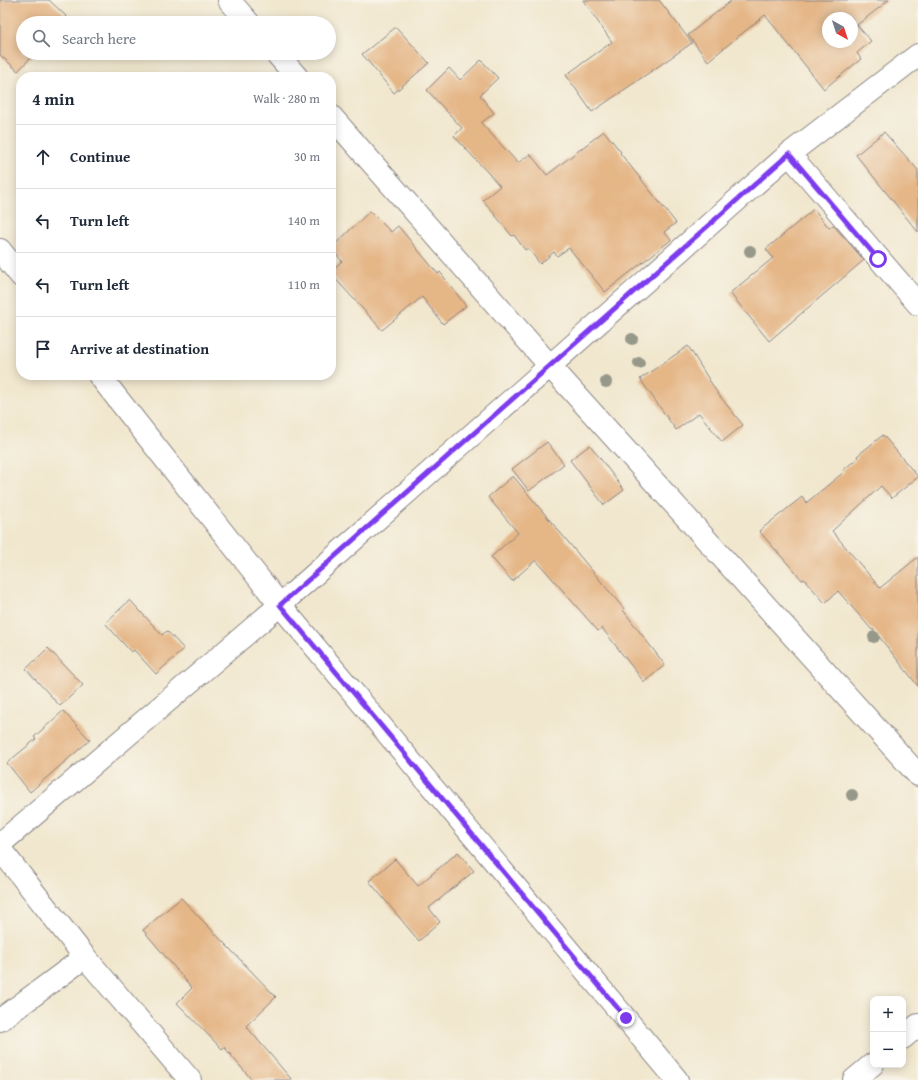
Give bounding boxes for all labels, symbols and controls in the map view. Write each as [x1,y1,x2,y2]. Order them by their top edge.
north arrow [822,12,858,48]
search box [16,16,336,60]
icon: search [30,27,52,49]
text: Search here [62,28,136,49]
text: 4 min [32,86,74,111]
text: Walk · 280 m [253,89,320,108]
icon: ahead [32,146,54,168]
text: Continue [70,146,131,167]
text: 30 m [294,147,320,166]
icon: left [32,210,54,232]
text: Turn left [70,210,129,231]
text: 140 m [288,211,320,230]
route start [869,250,887,268]
icon: left [32,274,54,296]
text: Turn left [70,274,129,295]
text: 110 m [288,275,320,294]
icon: arrive [32,338,54,360]
text: Arrive at destination [70,338,209,359]
map controls [870,996,906,1068]
button: + [870,996,906,1032]
route end [617,1009,635,1027]
button: − [870,1032,906,1068]

